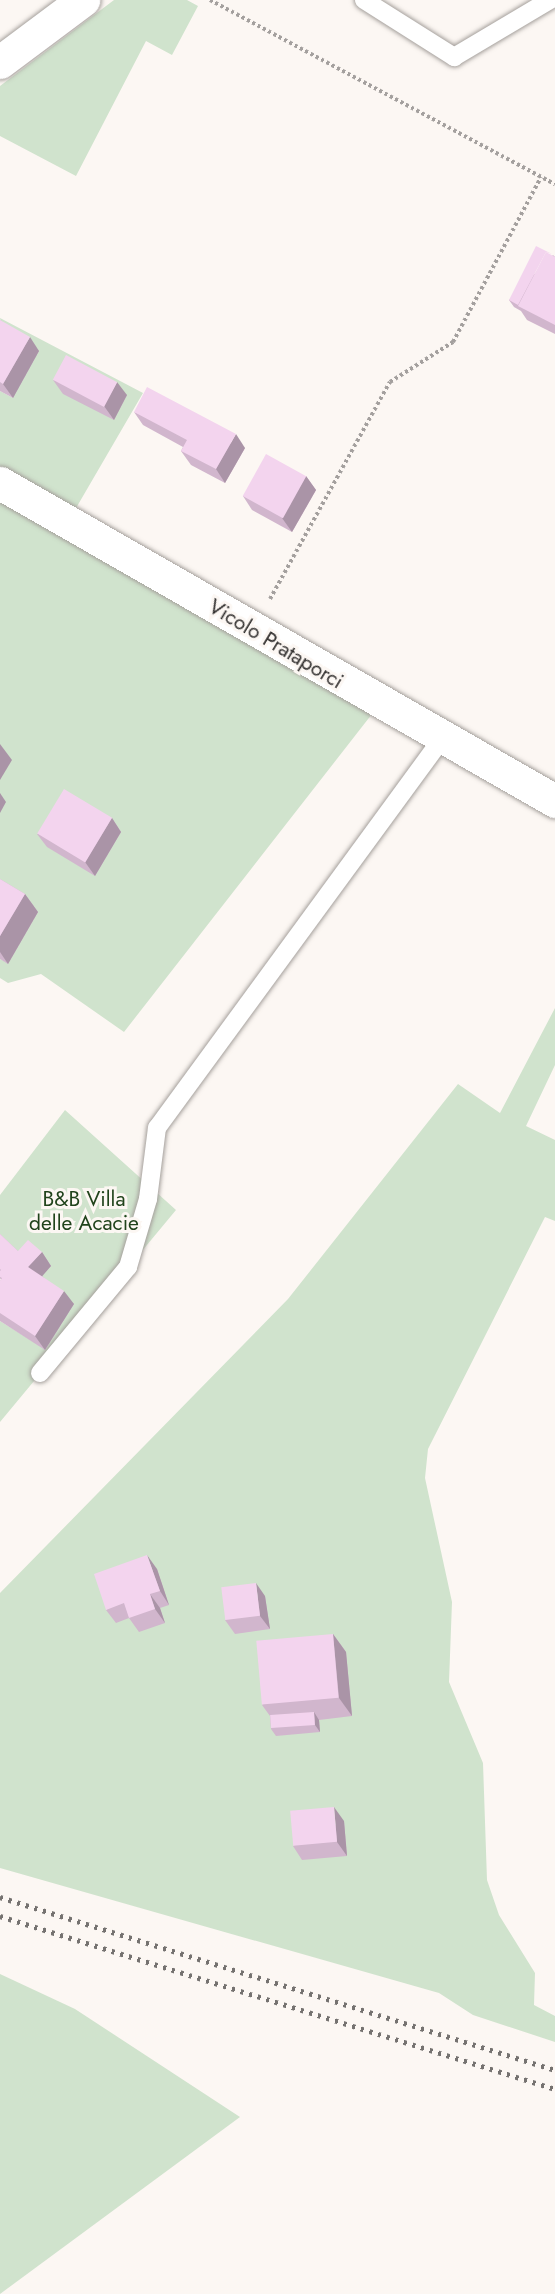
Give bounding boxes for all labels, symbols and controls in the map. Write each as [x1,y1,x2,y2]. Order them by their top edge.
street label: Vicolo Prataporci [204,594,348,694]
park label: B&B Villa delle Acacie [29,1186,139,1236]

